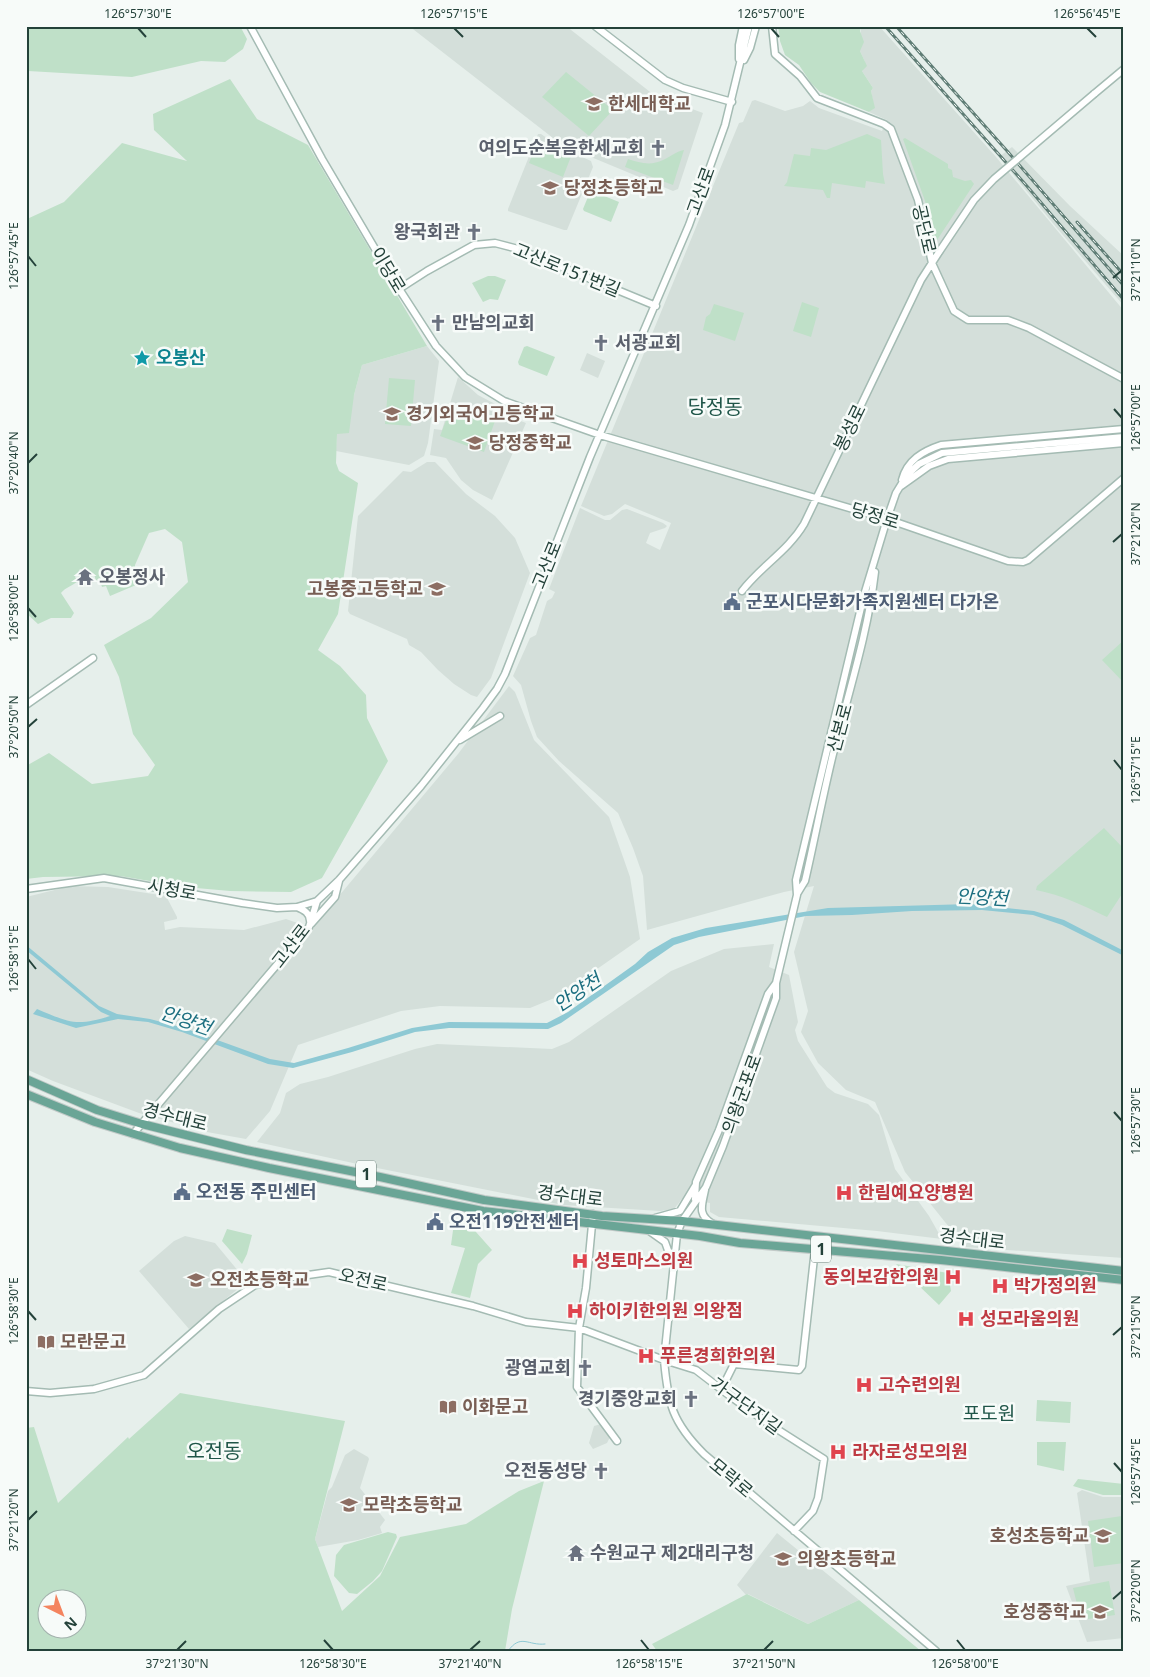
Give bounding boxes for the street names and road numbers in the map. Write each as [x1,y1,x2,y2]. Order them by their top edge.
street label: 고산로 [680,163,720,218]
street label: 공단로 [908,202,942,256]
street label: 고산로151번길 [510,237,625,301]
street label: 이당로 [366,242,412,297]
street label: 봉성로 [827,400,871,455]
street label: 당정로 [848,496,903,534]
street label: 고산로 [526,537,567,592]
street label: 산본로 [821,701,857,755]
street label: 시청로 [146,873,199,905]
street label: 고산로 [265,918,315,972]
street label: 의왕군포로 [716,1051,766,1137]
street label: 경수대로 [140,1096,210,1136]
road number: 1 [356,1160,376,1188]
street label: 경수대로 [536,1179,604,1211]
street label: 경수대로 [938,1222,1006,1254]
road number: 1 [811,1236,831,1262]
street label: 오전로 [336,1262,390,1296]
street label: 가구단지길 [706,1371,787,1439]
street label: 모락로 [705,1452,758,1502]

